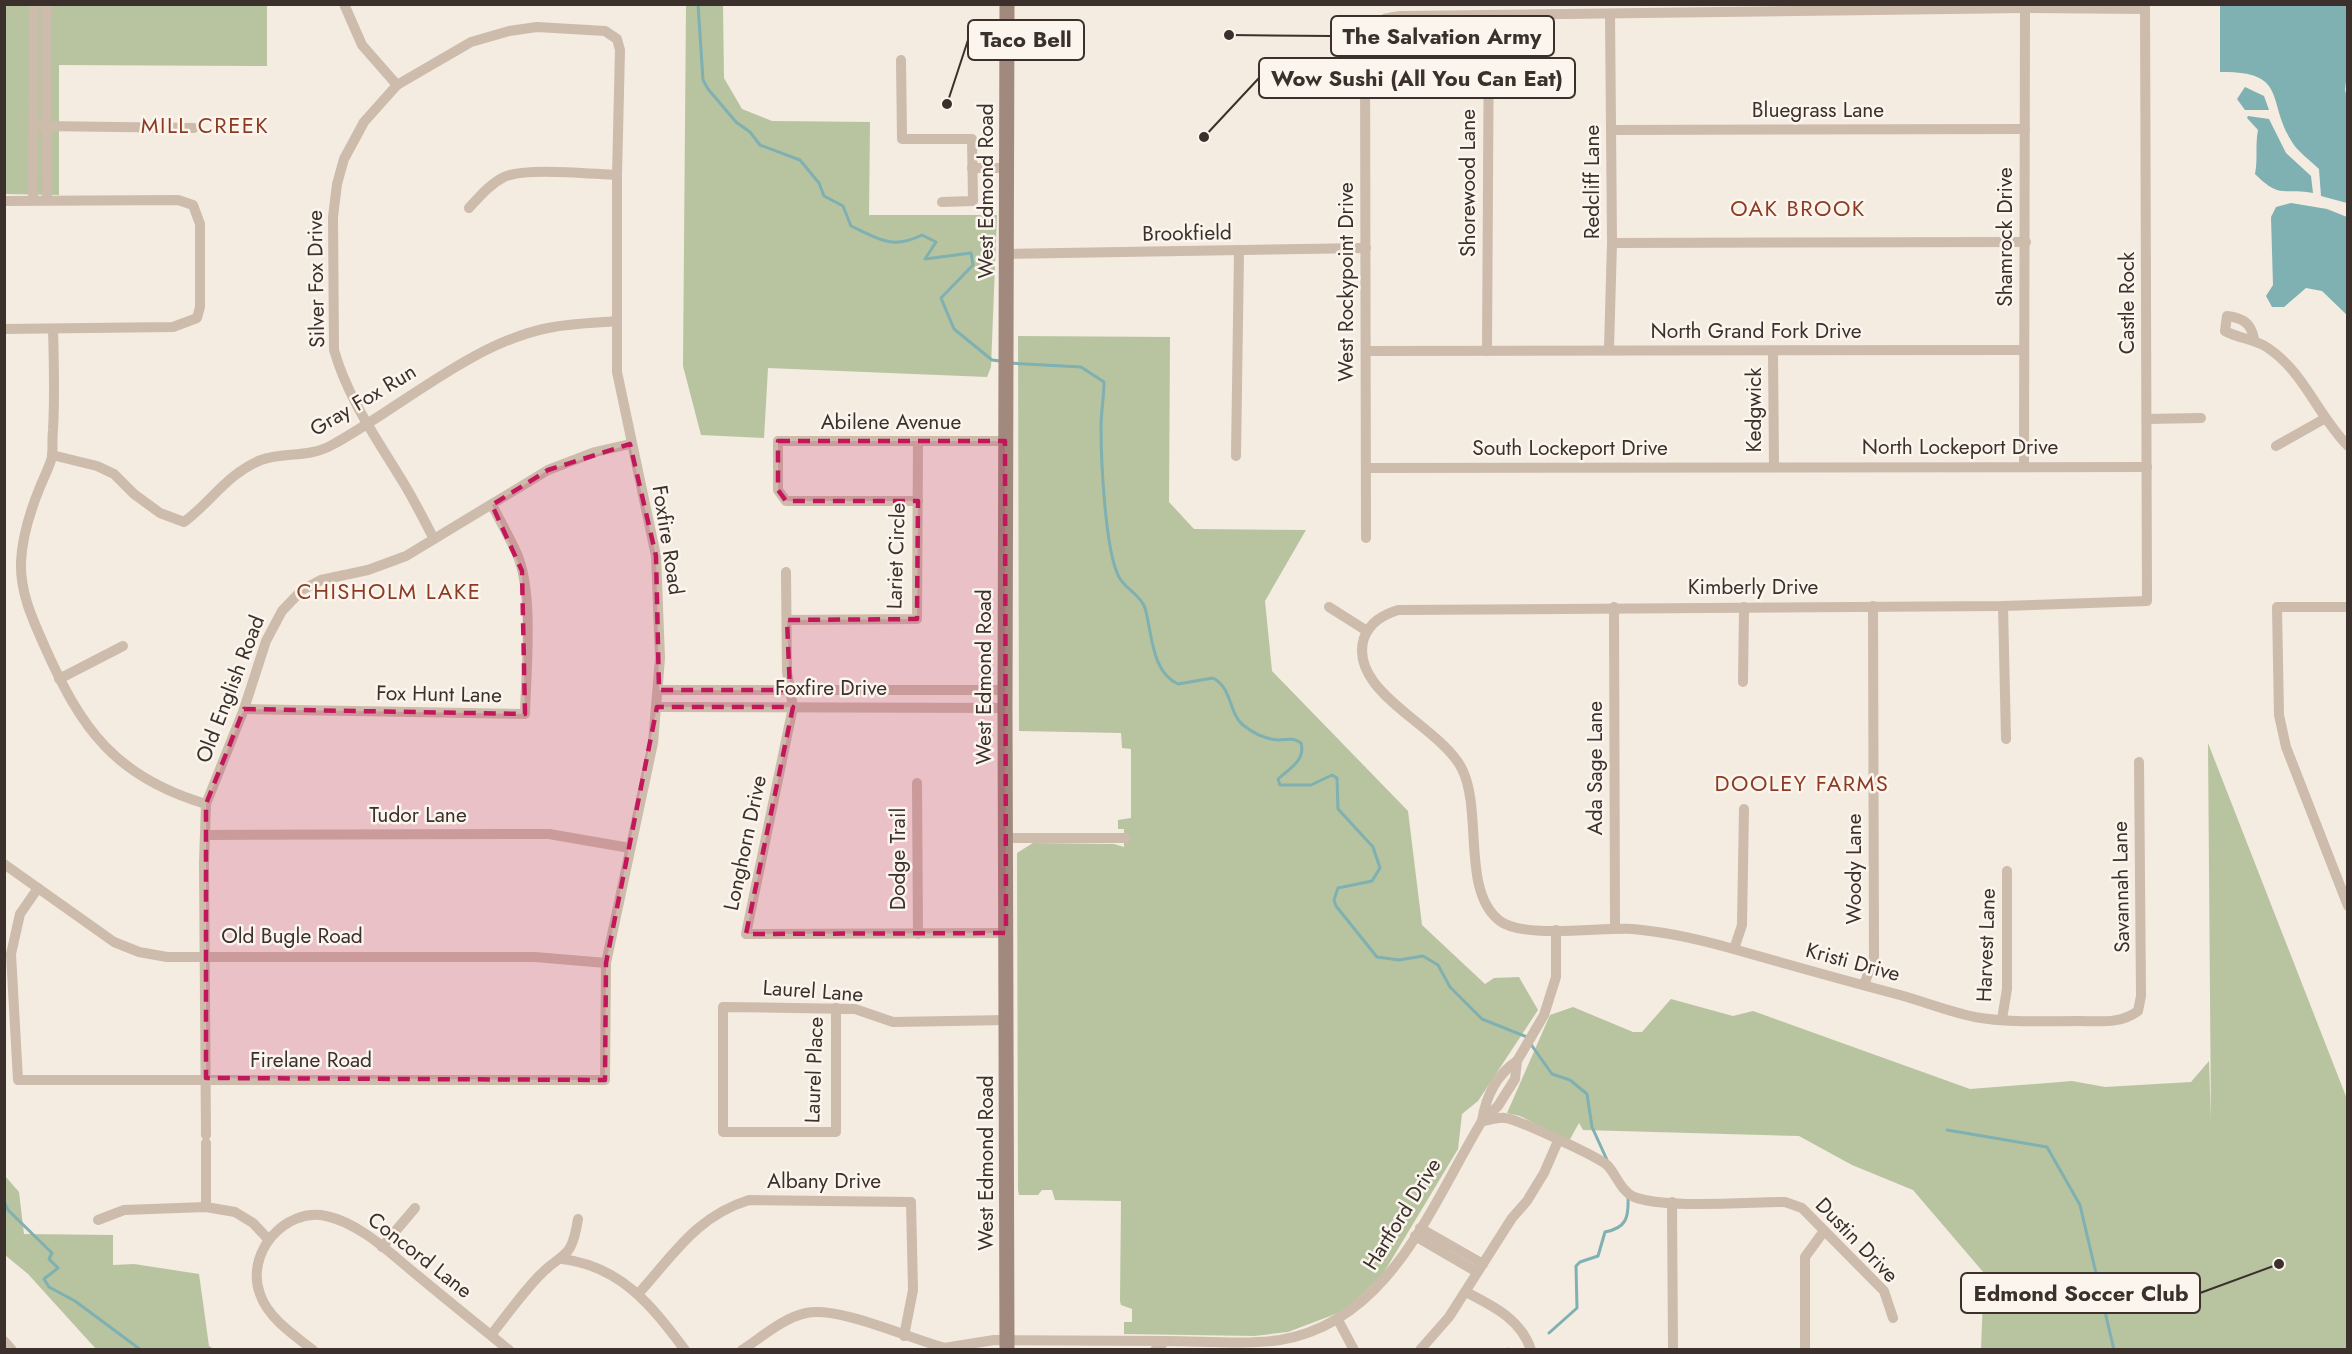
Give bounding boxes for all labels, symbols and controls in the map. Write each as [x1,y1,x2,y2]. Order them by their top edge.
callout: The Salvation Army [1331,16,1554,56]
callout: Taco Bell [968,20,1084,60]
text: The Salvation Army [1343,20,1542,52]
text: Taco Bell [980,23,1072,55]
callout: Wow Sushi (All You Can Eat) [1259,58,1575,98]
text: Wow Sushi (All You Can Eat) [1271,62,1563,94]
street label: Bluegrass Lane [1752,95,1884,125]
street label: West Edmond Road [971,103,1001,279]
district label: MILL CREEK [141,109,269,141]
street label: Shorewood Lane [1453,109,1483,257]
street label: Redcliff Lane [1577,125,1607,239]
street label: Shamrock Drive [1990,167,2020,307]
street label: West Rockypoint Drive [1331,182,1361,382]
district label: OAK BROOK [1730,192,1866,224]
street label: Silver Fox Drive [300,210,332,348]
street label: Brookfield [1142,217,1232,249]
street label: Castle Rock [2112,251,2142,354]
street label: North Grand Fork Drive [1651,316,1862,346]
street label: Gray Fox Run [304,357,422,443]
street label: Kedgwick [1739,367,1769,453]
street label: Abilene Avenue [821,407,961,437]
street label: North Lockeport Drive [1862,432,2059,462]
street label: South Lockeport Drive [1472,433,1668,463]
street label: Foxfire Road [645,483,691,597]
street label: Lariet Circle [879,502,913,610]
street label: Kimberly Drive [1688,572,1819,602]
district label: CHISHOLM LAKE [297,575,481,607]
street label: West Edmond Road [969,589,999,765]
street label: Old English Road [188,611,272,767]
street label: Foxfire Drive [775,673,887,703]
street label: Fox Hunt Lane [376,678,502,710]
street label: Ada Sage Lane [1580,701,1610,835]
district label: DOOLEY FARMS [1715,767,1889,799]
street label: Longhorn Drive [716,772,774,913]
street label: Tudor Lane [369,800,467,830]
street label: Dodge Trail [883,808,913,910]
street label: Woody Lane [1839,813,1869,924]
street label: Savannah Lane [2105,821,2137,953]
street label: Harvest Lane [1969,887,2003,1002]
street label: Old Bugle Road [221,921,363,951]
street label: Kristi Drive [1803,935,1904,989]
street label: Laurel Lane [762,973,865,1009]
street label: Laurel Place [797,1016,831,1124]
street label: Firelane Road [250,1045,372,1075]
street label: West Edmond Road [971,1075,1001,1251]
street label: Hartford Drive [1356,1152,1448,1276]
street label: Albany Drive [767,1166,881,1196]
street label: Dustin Drive [1809,1191,1906,1289]
street label: Concord Lane [361,1205,479,1305]
callout: Edmond Soccer Club [1961,1273,2200,1313]
text: Edmond Soccer Club [1974,1277,2189,1309]

